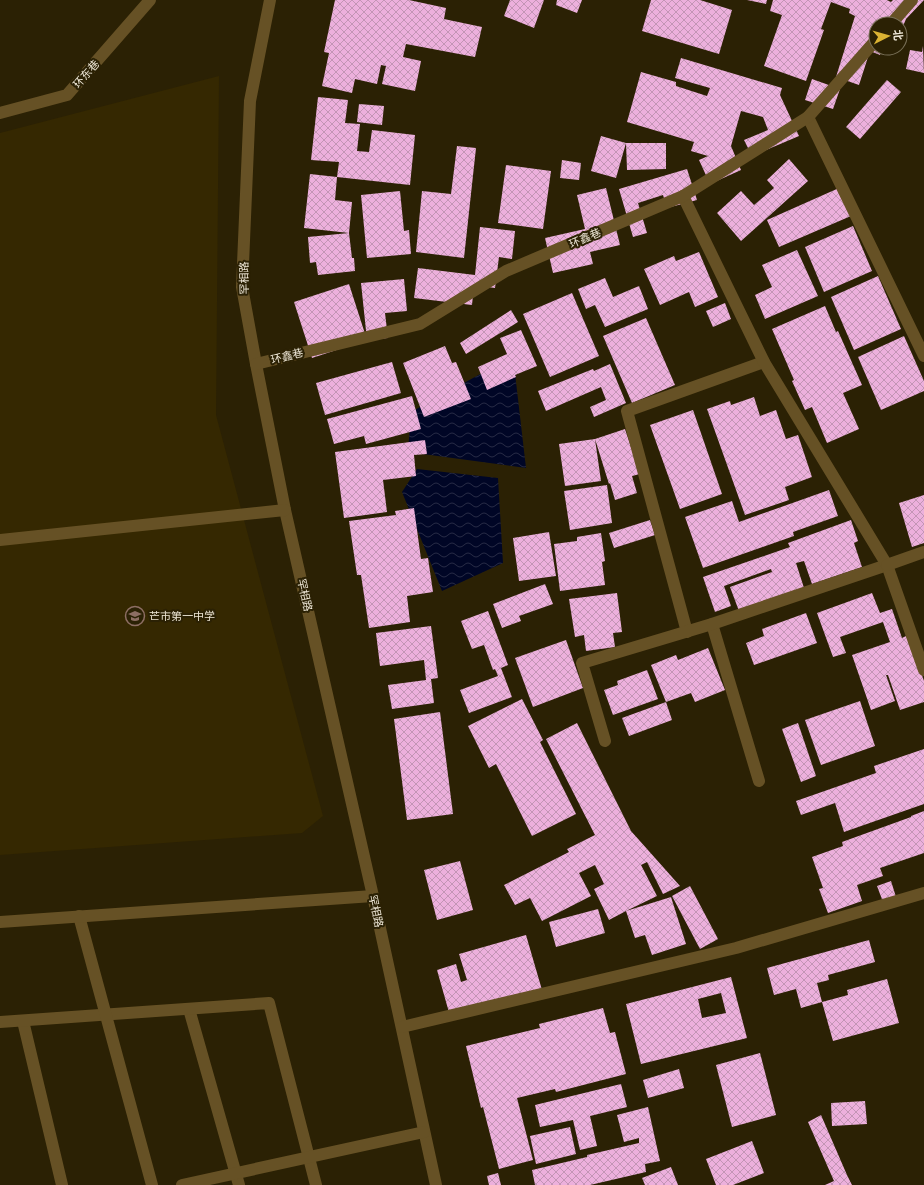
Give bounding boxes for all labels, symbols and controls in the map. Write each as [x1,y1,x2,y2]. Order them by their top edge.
north arrow [868,16,908,56]
text: 北 [891,29,905,41]
street label: 环东巷 [70,57,101,90]
street label: 环鑫巷 [567,225,603,250]
street label: 罕相路 [237,261,250,295]
street label: 环鑫巷 [269,345,304,366]
street label: 罕相路 [295,577,316,612]
school or university icon: 芒市第一中学 [124,605,146,627]
place label: 芒市第一中学 [149,609,215,622]
street label: 罕相路 [367,893,386,928]

